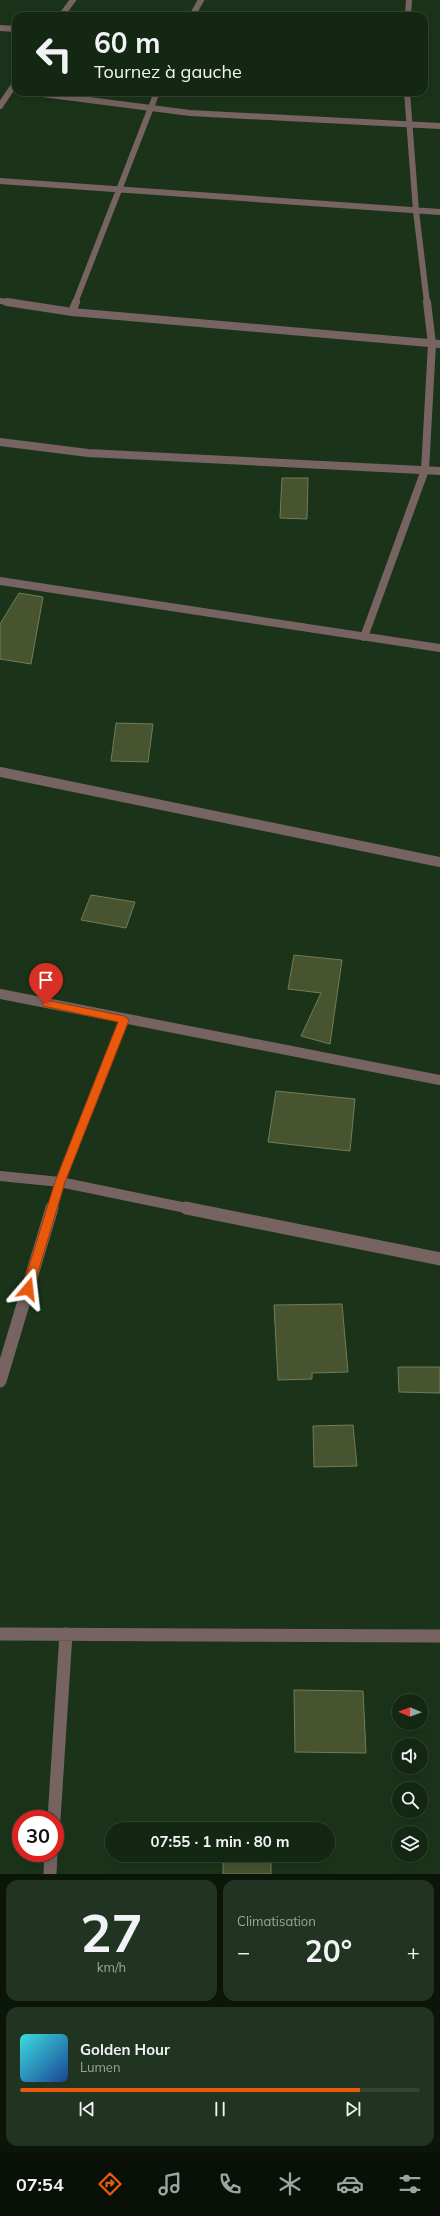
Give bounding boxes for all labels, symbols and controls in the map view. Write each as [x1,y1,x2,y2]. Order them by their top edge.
text: 60 m [94,25,160,60]
icon: left [28,28,80,80]
text: Tournez à gauche [94,60,242,83]
pin [29,963,63,1004]
icon: arrive [35,969,57,991]
position arrow [7,1268,49,1310]
north arrow [392,1694,428,1730]
map controls [392,1694,428,1862]
button: sound [392,1738,428,1774]
button: search [392,1782,428,1818]
speed limit sign: 30 [12,1810,64,1862]
button: layers [392,1826,428,1862]
text: 07:55 · 1 min · 80 m [151,1832,289,1851]
text: 27 [80,1900,143,1965]
text: Climatisation [237,1913,316,1929]
text: 20° [305,1932,352,1970]
text: − [237,1938,250,1966]
text: + [407,1938,420,1966]
text: km/h [97,1959,126,1975]
text: Golden Hour [80,2040,170,2059]
text: Lumen [80,2059,121,2075]
icon: previous [76,2098,98,2120]
icon: pause [209,2098,231,2120]
icon: next [342,2098,364,2120]
icon: directions [96,2170,124,2198]
icon: music [156,2170,184,2198]
icon: phone [216,2170,244,2198]
icon: climate [276,2170,304,2198]
icon: car [336,2170,364,2198]
icon: filters [396,2170,424,2198]
text: 07:54 [16,2173,64,2196]

